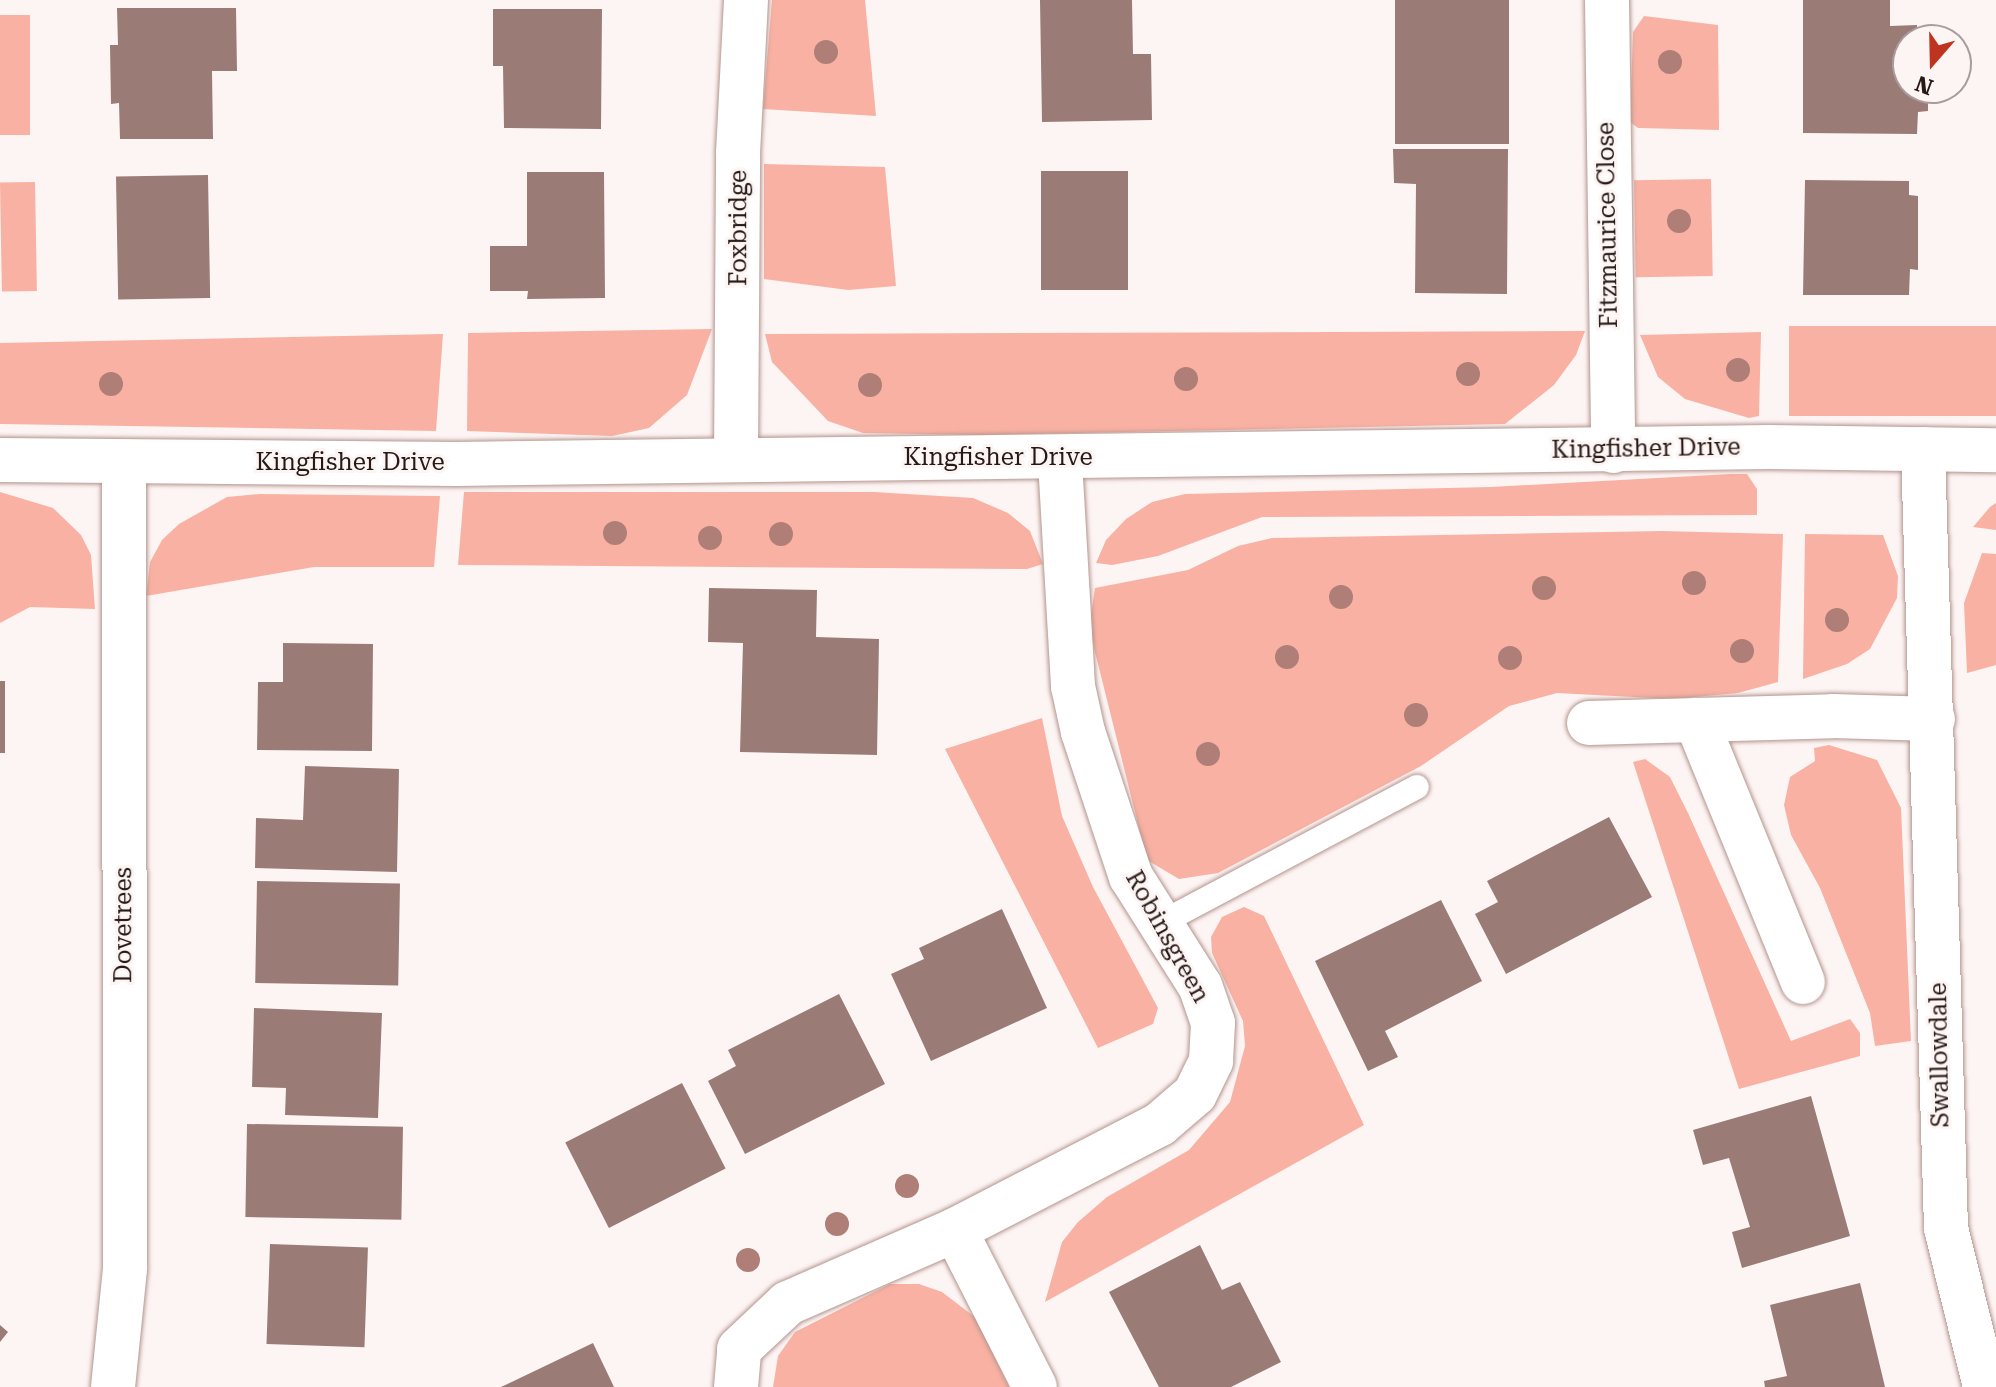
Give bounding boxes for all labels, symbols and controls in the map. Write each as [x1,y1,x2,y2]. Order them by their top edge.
north arrow [1892,24,1972,104]
text: N [1912,71,1937,100]
street label: Fitzmaurice Close [1592,122,1624,328]
street label: Foxbridge [725,170,753,286]
street label: Kingfisher Drive [1551,433,1741,465]
street label: Kingfisher Drive [903,444,1093,472]
street label: Kingfisher Drive [255,449,445,477]
street label: Robinsgreen [1119,866,1215,1008]
street label: Dovetrees [110,867,138,983]
street label: Swallowdale [1924,982,1956,1128]

